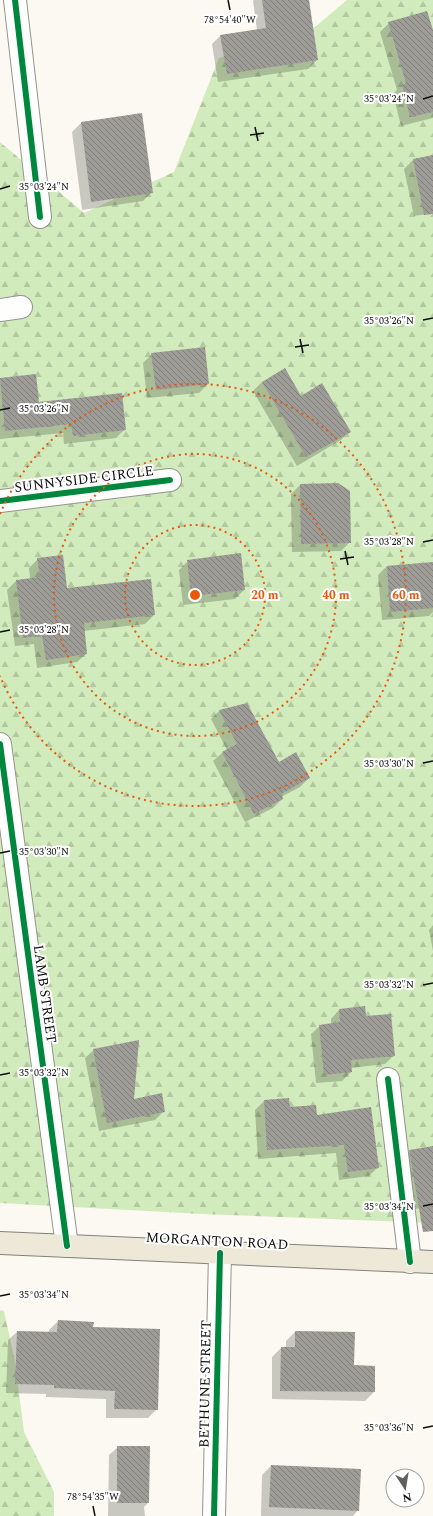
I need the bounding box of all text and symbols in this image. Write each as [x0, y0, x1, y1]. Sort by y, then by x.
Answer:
text: 78°54'40"W [204, 12, 256, 28]
text: 35°03'24"N [364, 91, 414, 107]
text: 35°03'24"N [19, 179, 69, 195]
text: 35°03'26"N [364, 313, 414, 329]
text: 35°03'26"N [19, 401, 69, 417]
street label: SUNNYSIDE CIRCLE [13, 460, 155, 498]
text: 35°03'28"N [364, 534, 414, 550]
text: 20 m [251, 586, 279, 605]
text: 40 m [322, 586, 350, 605]
text: 60 m [392, 586, 420, 605]
centre of rings [188, 588, 202, 602]
text: 35°03'28"N [19, 622, 69, 638]
text: 35°03'30"N [364, 756, 414, 772]
text: 35°03'30"N [19, 844, 69, 860]
street label: LAMB STREET [28, 944, 62, 1044]
text: 35°03'32"N [364, 977, 414, 993]
text: 35°03'32"N [19, 1065, 69, 1081]
text: 35°03'34"N [364, 1199, 414, 1215]
street label: MORGANTON ROAD [145, 1227, 289, 1255]
text: 35°03'34"N [19, 1287, 69, 1303]
street label: BETHUNE STREET [193, 1320, 217, 1448]
text: 35°03'36"N [364, 1420, 414, 1436]
north arrow [385, 1468, 425, 1508]
text: N [401, 1488, 413, 1507]
text: 78°54'35"W [67, 1489, 119, 1505]

